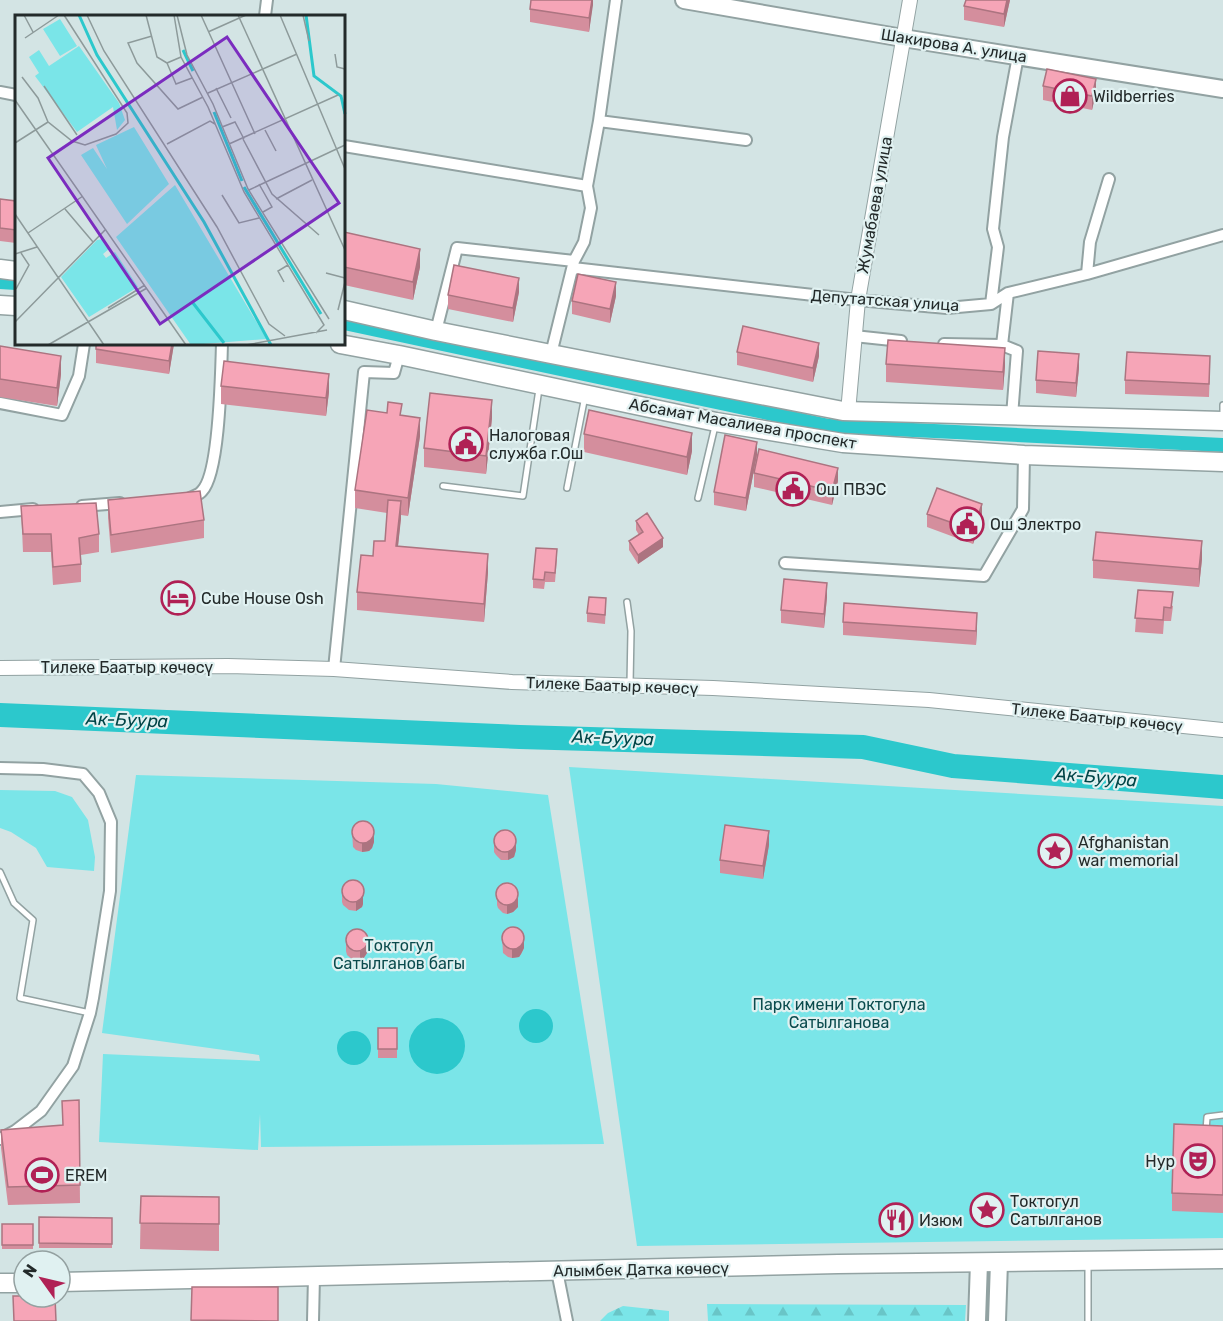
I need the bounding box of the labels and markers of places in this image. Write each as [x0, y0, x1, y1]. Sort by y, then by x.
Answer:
shop icon: Wildberries [1052, 78, 1088, 114]
place label: Wildberries [1093, 87, 1175, 106]
public building icon: Налоговая служба г.Ош [448, 426, 484, 462]
place label: Налоговая служба г.Ош [489, 426, 583, 463]
public building icon: Ош ПВЭС [775, 471, 811, 507]
place label: Ош ПВЭС [816, 480, 886, 499]
public building icon: Ош Электро [949, 506, 985, 542]
place label: Ош Электро [990, 515, 1081, 534]
hotel icon: Cube House Osh [160, 580, 196, 616]
place label: Cube House Osh [201, 589, 324, 608]
place icon: Afghanistan war memorial [1037, 833, 1073, 869]
place label: Afghanistan war memorial [1078, 833, 1178, 870]
theatre icon: Нур [1180, 1143, 1216, 1179]
place label: Нур [1145, 1152, 1175, 1171]
sports icon: EREM [24, 1157, 60, 1193]
place label: EREM [65, 1166, 108, 1185]
place icon: Токтогул Сатылганов [969, 1192, 1005, 1228]
place label: Токтогул Сатылганов [1010, 1192, 1102, 1229]
restaurant icon: Изюм [878, 1202, 914, 1238]
place label: Изюм [919, 1211, 963, 1230]

